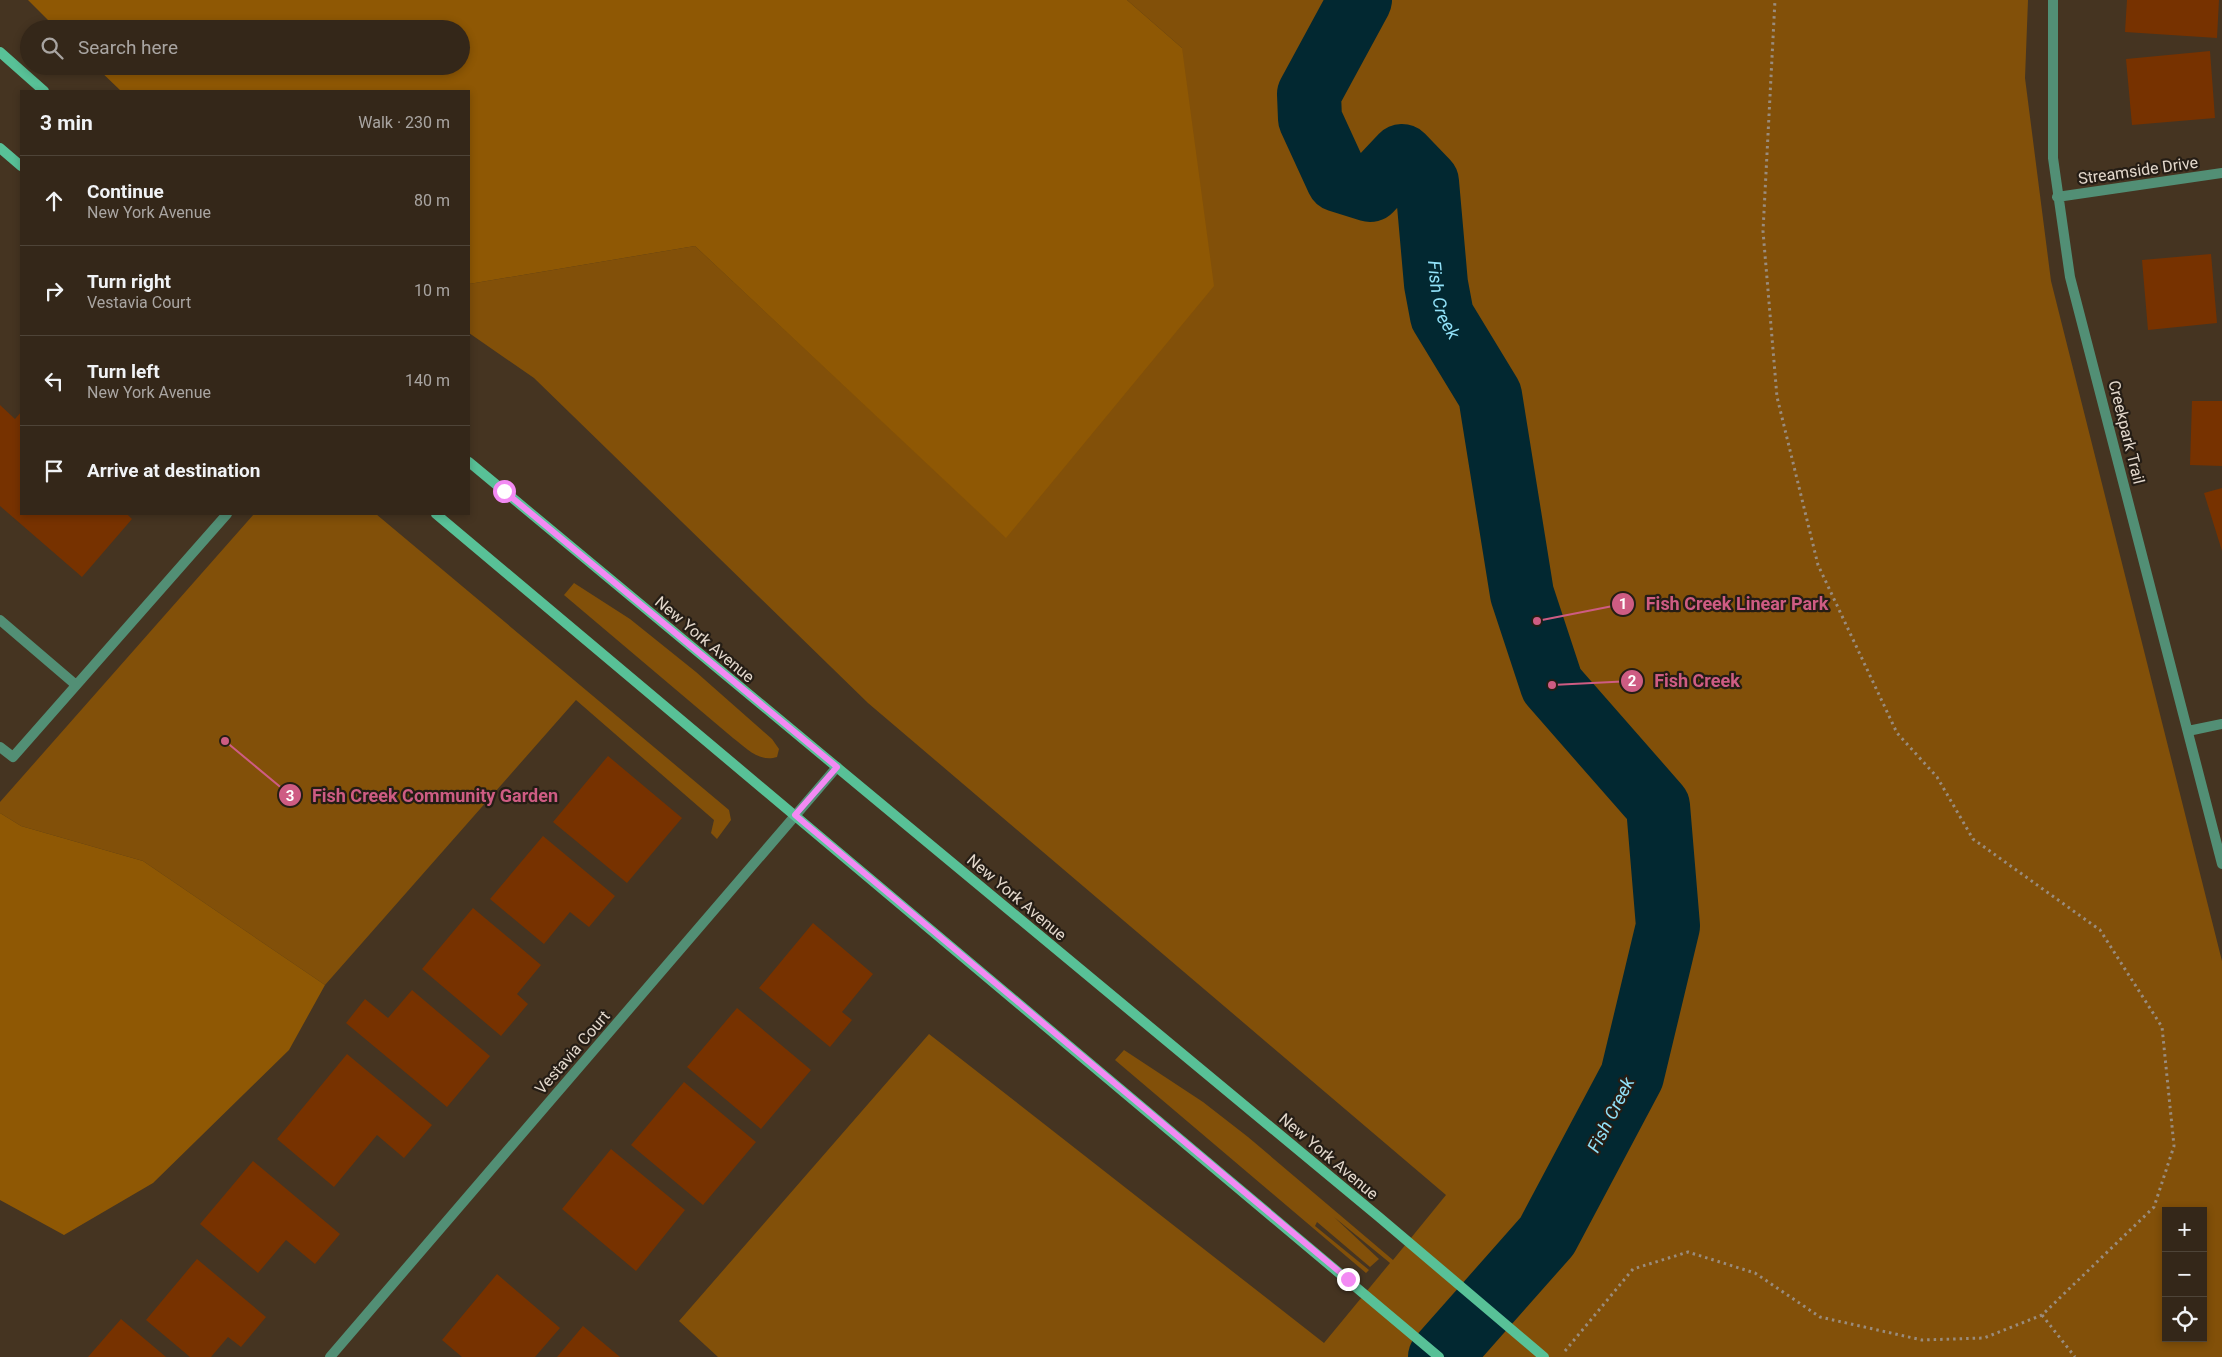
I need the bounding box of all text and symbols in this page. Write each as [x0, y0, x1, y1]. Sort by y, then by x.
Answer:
search box [20, 20, 470, 75]
icon: search [38, 34, 66, 62]
text: Search here [78, 36, 178, 59]
text: 3 min [40, 111, 93, 135]
text: Walk · 230 m [358, 113, 450, 132]
street label: Streamside Drive [2077, 153, 2199, 188]
text: Continue [87, 180, 164, 203]
icon: ahead [40, 187, 68, 215]
text: 80 m [414, 191, 450, 210]
text: New York Avenue [87, 203, 211, 222]
water label: Fish Creek [1424, 260, 1465, 344]
text: Turn right [87, 270, 171, 293]
icon: right [40, 277, 68, 305]
text: 10 m [414, 281, 450, 300]
text: Vestavia Court [87, 293, 191, 312]
text: Turn left [87, 360, 160, 383]
icon: left [40, 367, 68, 395]
text: 140 m [405, 371, 450, 390]
street label: Creekpark Trail [2104, 378, 2149, 486]
text: New York Avenue [87, 383, 211, 402]
icon: arrive [40, 457, 68, 485]
text: Arrive at destination [87, 459, 260, 482]
route start [493, 480, 516, 503]
callout: Fish Creek Linear Park [1610, 587, 1838, 620]
street label: New York Avenue [651, 592, 758, 686]
text: Fish Creek Linear Park [1646, 593, 1829, 614]
text: 1 [1619, 595, 1627, 613]
callout: Fish Creek [1619, 665, 1750, 698]
text: Fish Creek [1654, 670, 1740, 691]
text: 2 [1628, 672, 1637, 690]
callout: Fish Creek Community Garden [277, 779, 568, 812]
text: Fish Creek Community Garden [312, 785, 558, 806]
text: 3 [286, 787, 294, 805]
street label: New York Avenue [963, 850, 1070, 944]
street label: Vestavia Court [531, 1007, 614, 1098]
water label: Fish Creek [1583, 1073, 1639, 1156]
street label: New York Avenue [1275, 1109, 1382, 1203]
map controls [2162, 1207, 2207, 1342]
button: + [2162, 1207, 2207, 1252]
button: − [2162, 1252, 2207, 1297]
route end [1337, 1268, 1360, 1291]
button: locate [2162, 1297, 2207, 1342]

